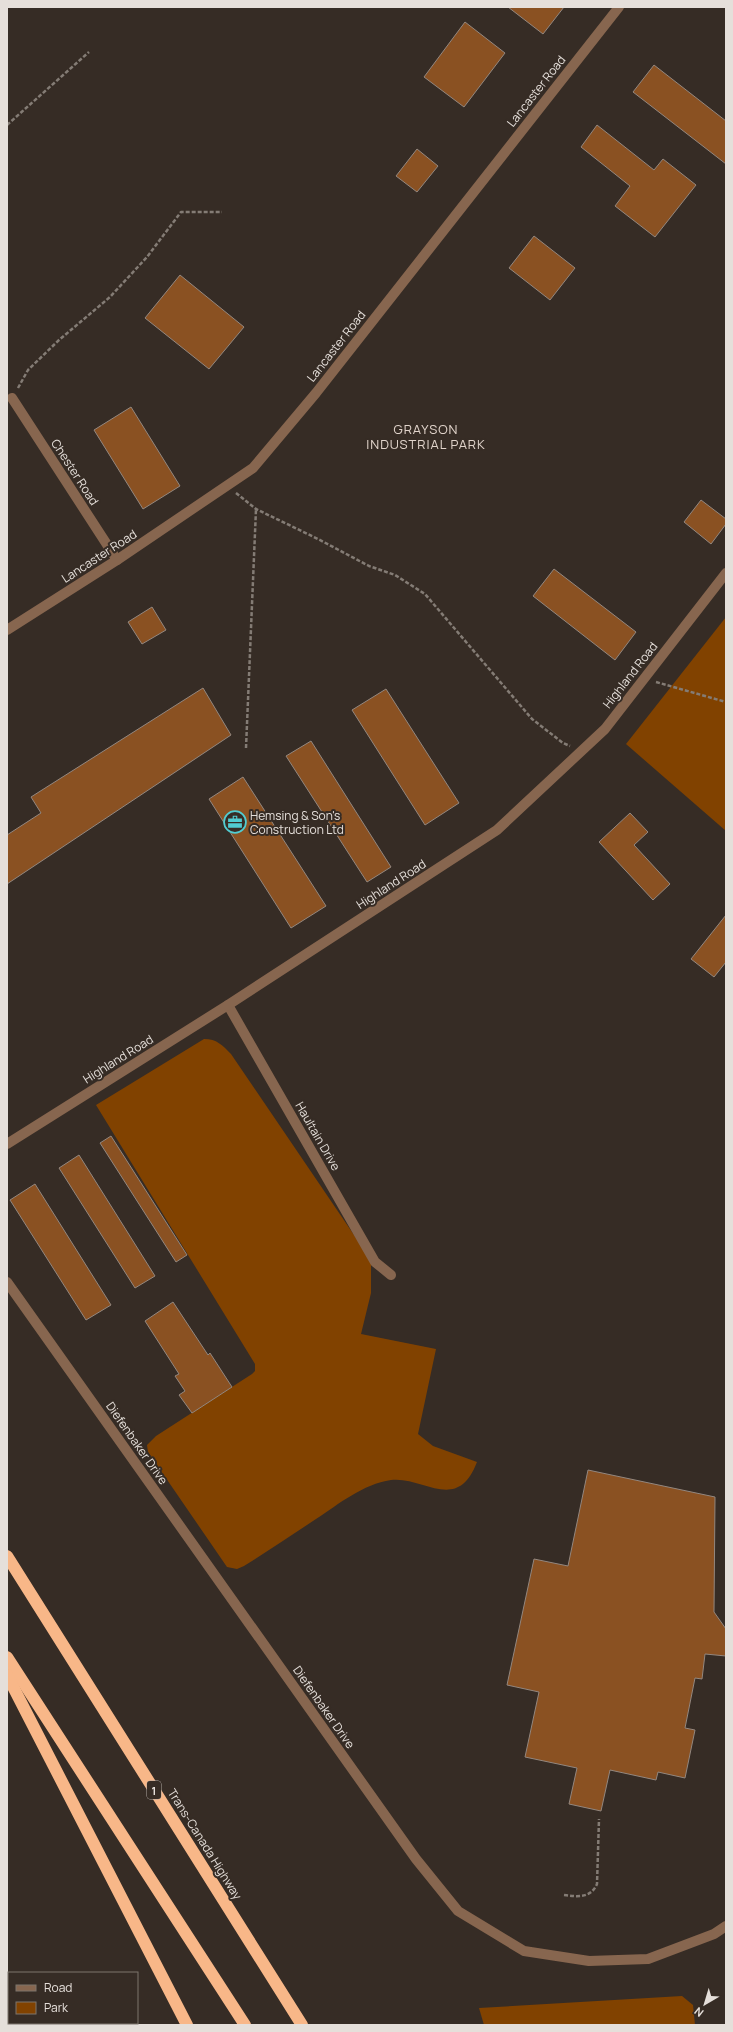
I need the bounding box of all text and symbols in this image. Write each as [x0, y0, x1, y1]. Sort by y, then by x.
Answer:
street label: Lancaster Road [503, 52, 569, 130]
street label: Lancaster Road [303, 307, 369, 385]
district label: GRAYSON INDUSTRIAL PARK [366, 420, 486, 453]
street label: Chester Road [47, 436, 103, 508]
street label: Lancaster Road [58, 525, 140, 587]
street label: Highland Road [599, 638, 661, 712]
place label: Hemsing & Son's Construction Ltd [250, 807, 344, 838]
office icon: Hemsing & Son's Construction Ltd [222, 809, 248, 835]
street label: Highland Road [353, 855, 429, 913]
street label: Highland Road [80, 1031, 156, 1087]
street label: Haultain Drive [291, 1099, 345, 1173]
street label: Diefenbaker Drive [102, 1398, 172, 1488]
street label: Diefenbaker Drive [289, 1662, 359, 1752]
road number: 1 [147, 1781, 161, 1799]
street label: Trans-Canada Highway [164, 1785, 246, 1903]
legend [8, 1972, 138, 2024]
text: Road [44, 1979, 72, 1996]
north arrow [685, 1984, 725, 2024]
text: Park [44, 1999, 69, 2016]
text: N [691, 2004, 706, 2021]

